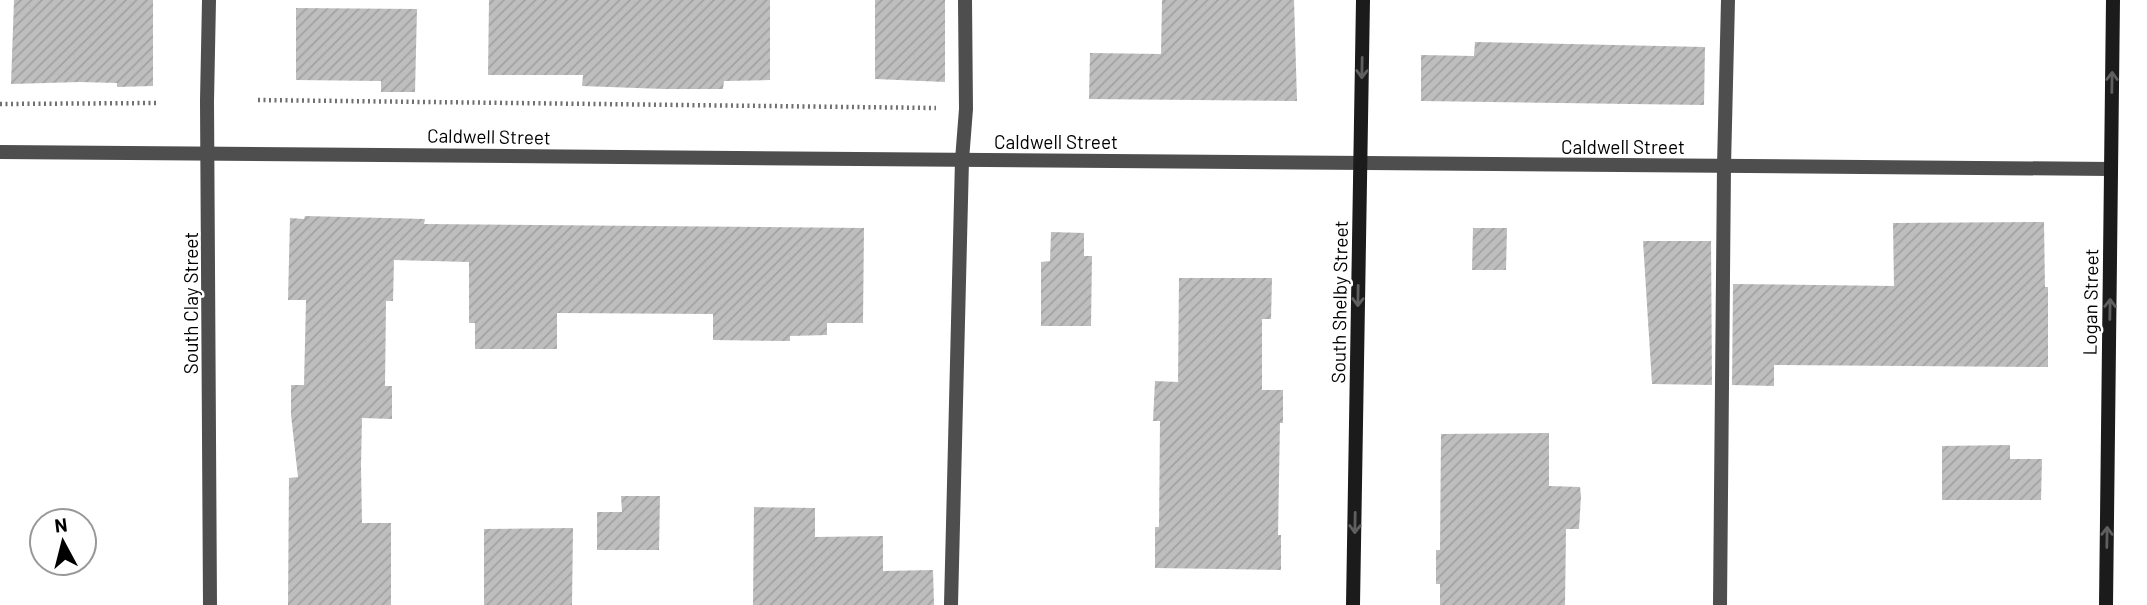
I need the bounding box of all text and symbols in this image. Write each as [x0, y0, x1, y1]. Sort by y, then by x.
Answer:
one-way arrow [1355, 56, 1369, 79]
one-way arrow [2105, 71, 2119, 94]
street label: Caldwell Street [427, 123, 551, 149]
street label: Caldwell Street [994, 130, 1118, 153]
street label: Caldwell Street [1561, 135, 1685, 158]
street label: South Shelby Street [1326, 220, 1352, 384]
street label: South Clay Street [179, 232, 202, 374]
street label: Logan Street [2078, 248, 2102, 356]
one-way arrow [1351, 284, 1365, 307]
one-way arrow [2103, 298, 2117, 321]
north arrow [28, 507, 98, 577]
one-way arrow [1348, 511, 1362, 534]
text: N [53, 512, 69, 537]
one-way arrow [2100, 526, 2114, 549]

